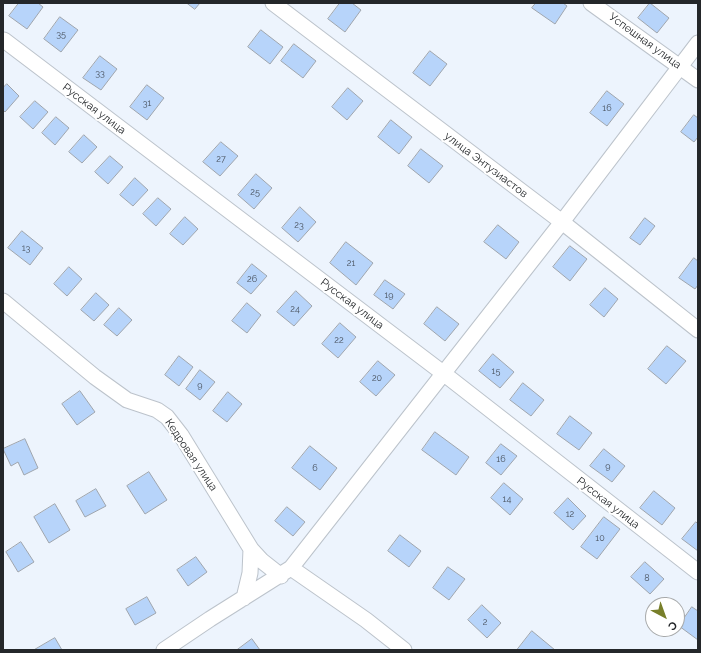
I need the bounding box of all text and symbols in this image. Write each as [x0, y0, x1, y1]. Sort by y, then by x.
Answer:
street label: Успешная улица [606, 10, 684, 72]
house number: 35 [56, 29, 66, 39]
house number: 33 [95, 68, 105, 78]
street label: Русская улица [60, 81, 128, 137]
house number: 31 [143, 98, 151, 108]
house number: 16 [602, 103, 612, 113]
street label: улица Энтузиастов [442, 129, 530, 201]
house number: 27 [216, 154, 226, 164]
house number: 25 [250, 187, 260, 197]
house number: 23 [294, 220, 304, 230]
house number: 13 [22, 243, 30, 253]
house number: 21 [347, 258, 355, 268]
house number: 26 [247, 274, 257, 284]
street label: Русская улица [318, 276, 386, 332]
house number: 19 [384, 290, 394, 300]
house number: 24 [290, 304, 300, 314]
house number: 22 [334, 335, 344, 345]
house number: 15 [492, 366, 500, 376]
house number: 20 [372, 373, 382, 383]
house number: 9 [197, 380, 203, 390]
street label: Кедровая улица [162, 416, 220, 494]
house number: 16 [496, 454, 506, 464]
house number: 9 [605, 461, 611, 471]
house number: 6 [312, 463, 318, 473]
street label: Русская улица [574, 474, 642, 532]
house number: 14 [503, 494, 511, 504]
house number: 12 [566, 509, 574, 519]
house number: 10 [595, 533, 605, 543]
house number: 8 [644, 573, 650, 583]
north arrow [645, 597, 685, 637]
house number: 2 [483, 617, 487, 627]
text: С [665, 618, 680, 633]

